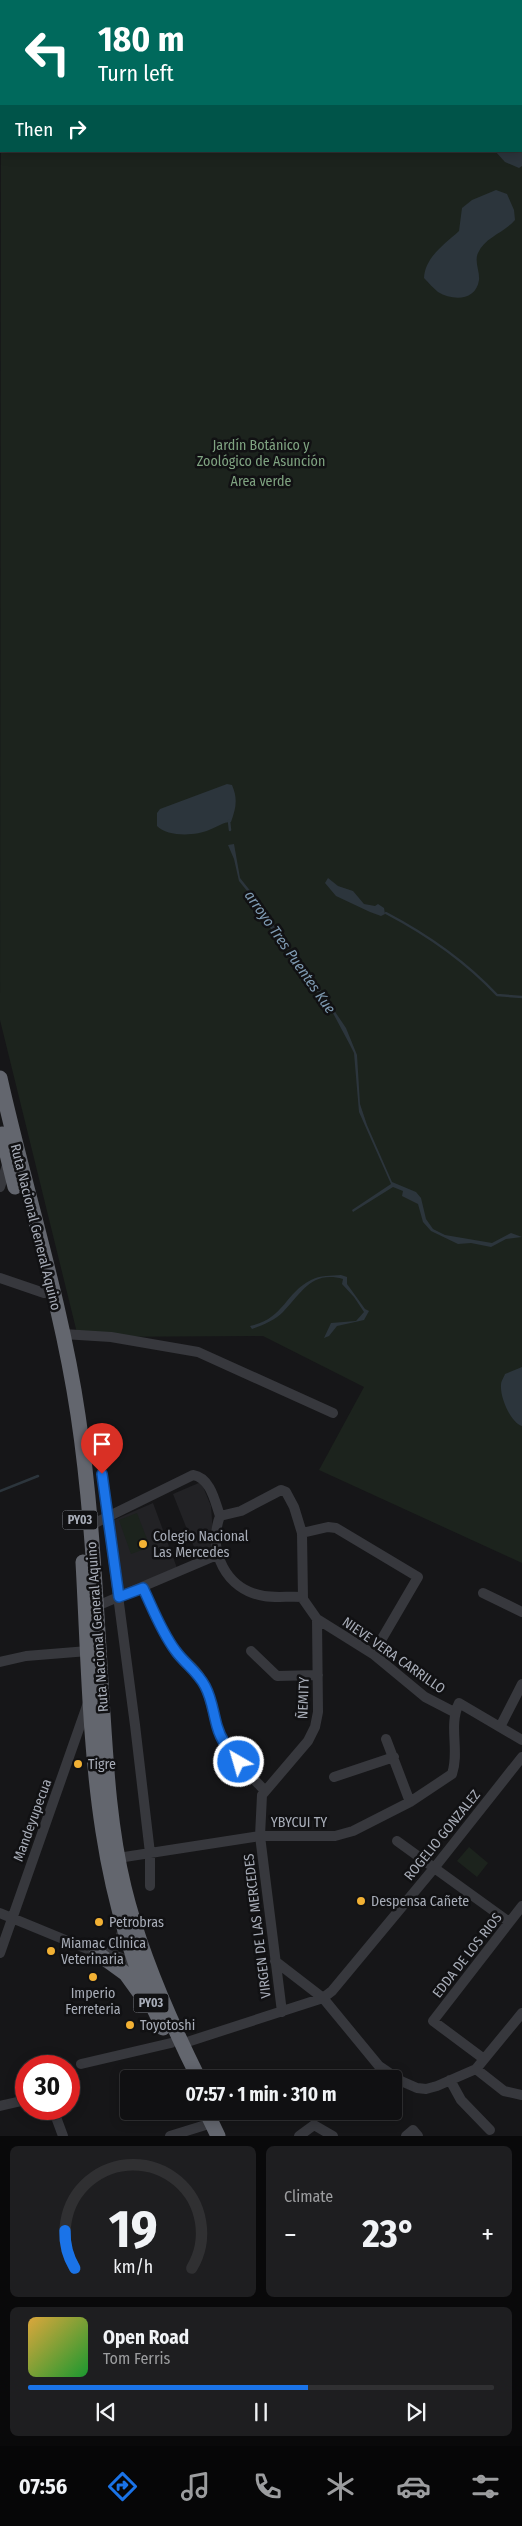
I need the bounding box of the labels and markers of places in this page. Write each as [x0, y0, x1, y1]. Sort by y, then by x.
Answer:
pin [81, 1423, 123, 1474]
place label: Colegio Nacional Las Mercedes [153, 1528, 249, 1561]
marker: Colegio Nacional Las Mercedes [137, 1538, 149, 1550]
place label: Tigre [88, 1756, 116, 1773]
marker: Tigre [72, 1758, 84, 1770]
place label: Despensa Cañete [371, 1893, 469, 1910]
marker: Despensa Cañete [355, 1895, 367, 1907]
place label: Petrobras [109, 1914, 164, 1931]
marker: Petrobras [93, 1916, 105, 1928]
place label: Miamac Clinica Veterinaria [61, 1935, 146, 1968]
marker: Miamac Clinica Veterinaria [45, 1945, 57, 1957]
marker: Imperio Ferreteria [87, 1971, 99, 1983]
place label: Imperio Ferreteria [65, 1985, 121, 2018]
place label: Toyotoshi [140, 2017, 195, 2034]
marker: Toyotoshi [124, 2019, 136, 2031]

